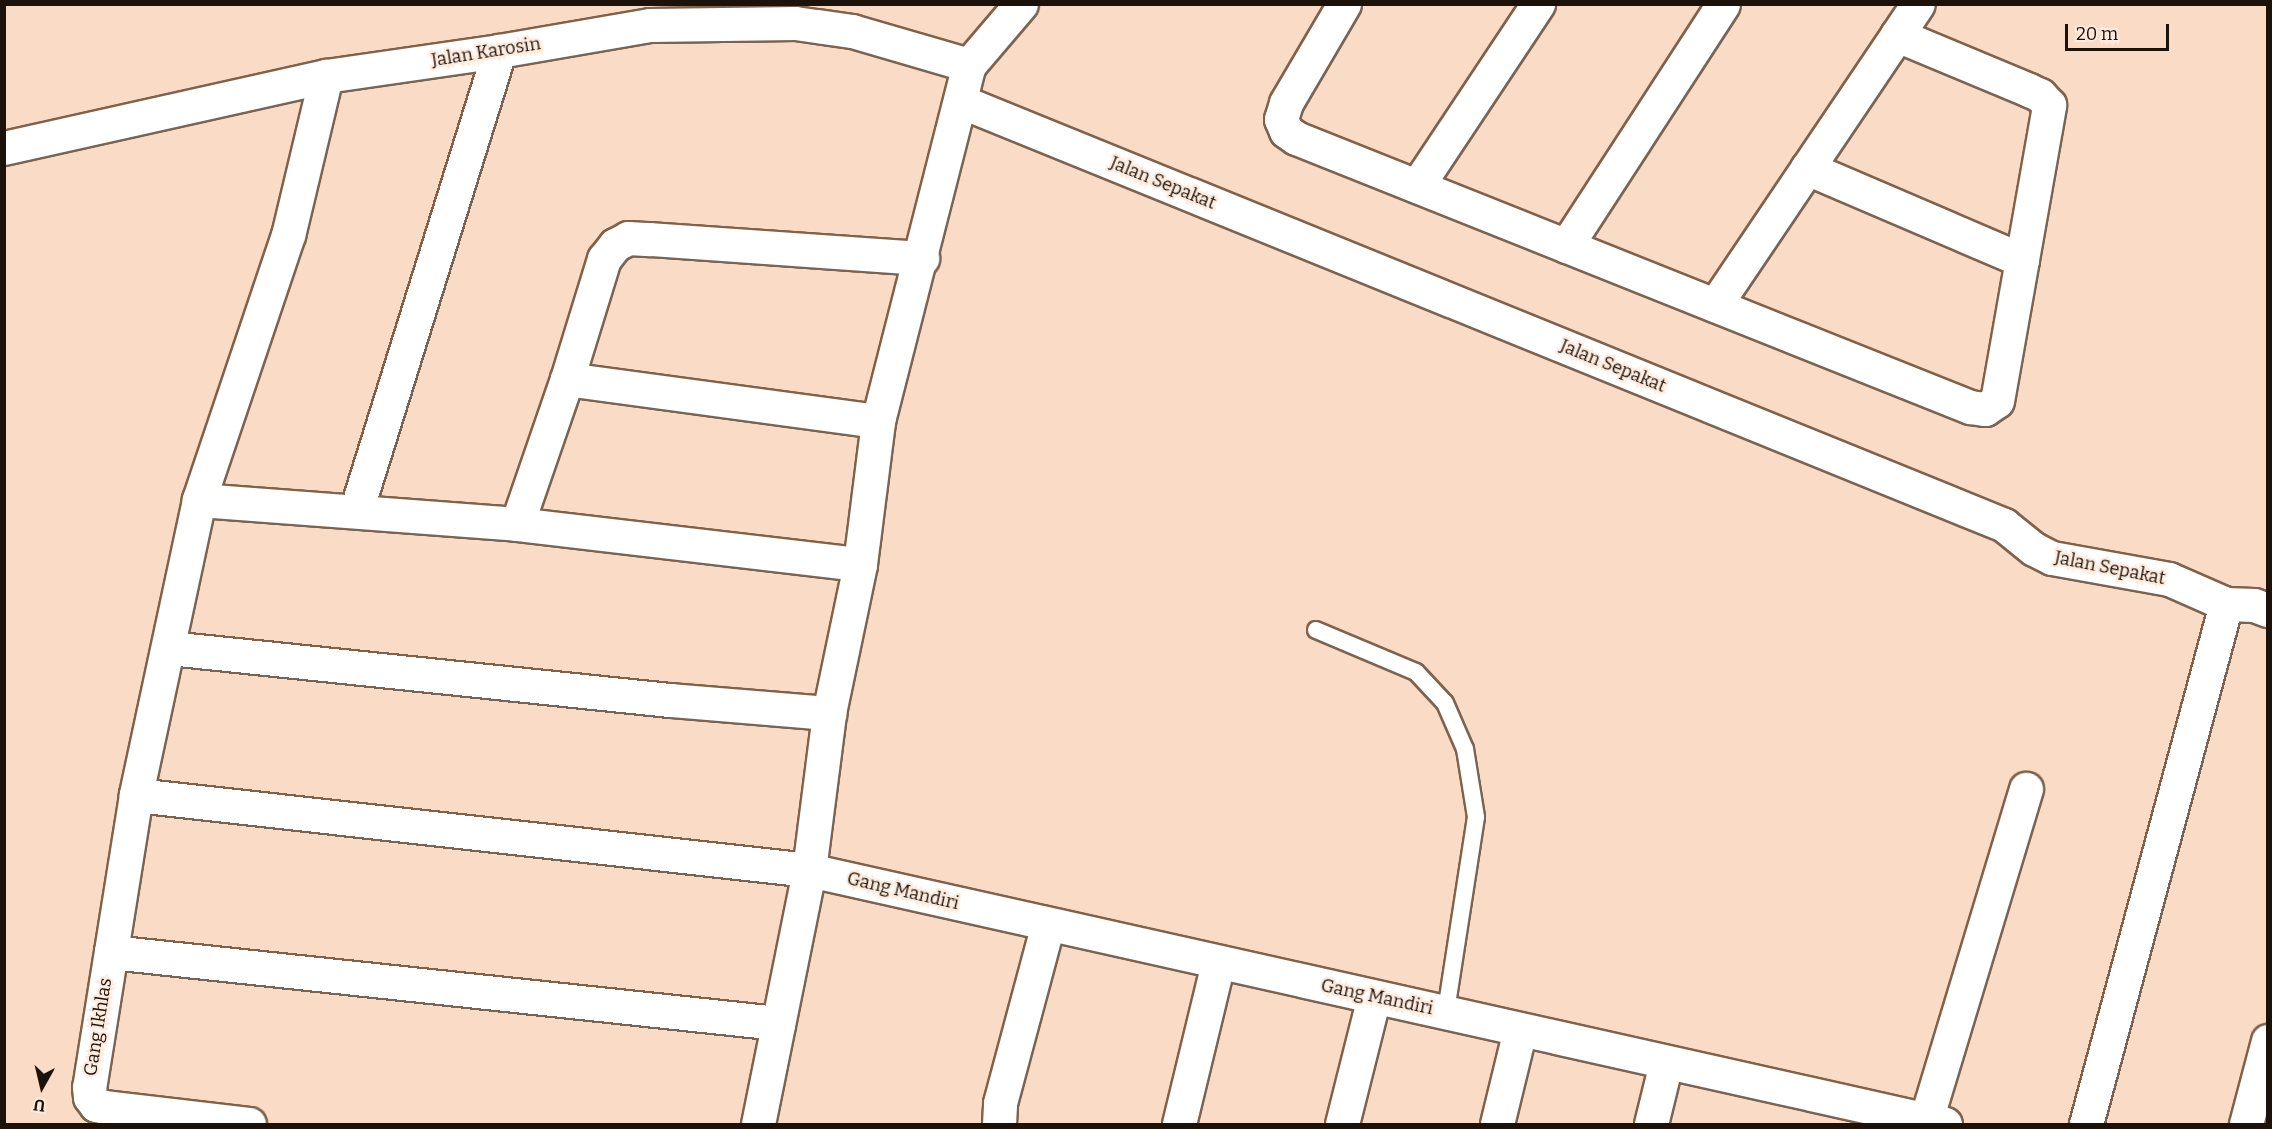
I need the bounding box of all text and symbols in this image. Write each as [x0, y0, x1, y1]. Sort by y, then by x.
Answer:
scale bar [2068, 12, 2172, 50]
text: 20 m [2076, 23, 2118, 45]
street label: Jalan Karosin [430, 33, 542, 71]
street label: Jalan Sepakat [1107, 152, 1219, 214]
street label: Jalan Sepakat [1557, 335, 1669, 397]
street label: Jalan Sepakat [2053, 547, 2167, 589]
street label: Gang Mandiri [845, 868, 961, 914]
street label: Gang Mandiri [1319, 975, 1435, 1019]
street label: Gang Ikhlas [80, 977, 116, 1077]
north arrow [12, 1057, 72, 1117]
text: U [32, 1095, 47, 1116]

